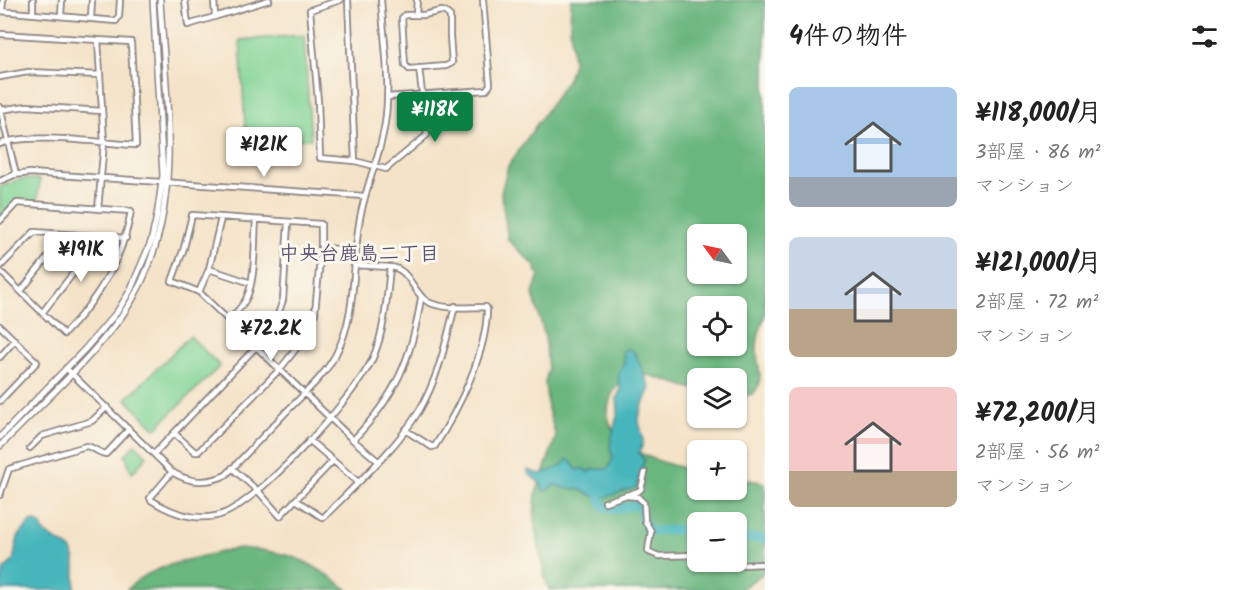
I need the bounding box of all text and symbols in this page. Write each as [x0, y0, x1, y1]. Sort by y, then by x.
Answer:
text: 4件の物件 [789, 16, 907, 58]
icon: filters [1188, 20, 1221, 53]
pin: ¥118K [393, 92, 477, 143]
text: ¥118,000/月 [975, 93, 1102, 135]
text: ¥118K [411, 95, 459, 127]
icon: home [837, 111, 909, 183]
pin: ¥121K [222, 127, 306, 178]
text: ¥121K [240, 130, 288, 162]
text: 3部屋 · 86 m² [975, 137, 1100, 169]
text: マンション [975, 171, 1074, 203]
north arrow [687, 224, 747, 284]
map controls [687, 224, 747, 572]
pin: ¥191K [39, 232, 123, 283]
text: ¥191K [58, 235, 104, 267]
district label: 中央台鹿島二丁目 [279, 239, 439, 271]
text: ¥121,000/月 [975, 243, 1102, 285]
icon: home [837, 261, 909, 333]
text: 2部屋 · 72 m² [975, 287, 1098, 319]
button: locate [687, 296, 747, 356]
pin: ¥72.2K [222, 311, 320, 362]
text: ¥72.2K [240, 314, 302, 346]
text: マンション [975, 321, 1074, 353]
button: layers [687, 368, 747, 428]
text: ¥72,200/月 [975, 393, 1100, 435]
icon: home [837, 411, 909, 483]
text: 2部屋 · 56 m² [975, 437, 1099, 469]
button: + [687, 440, 747, 500]
text: マンション [975, 471, 1074, 503]
button: − [687, 512, 747, 572]

